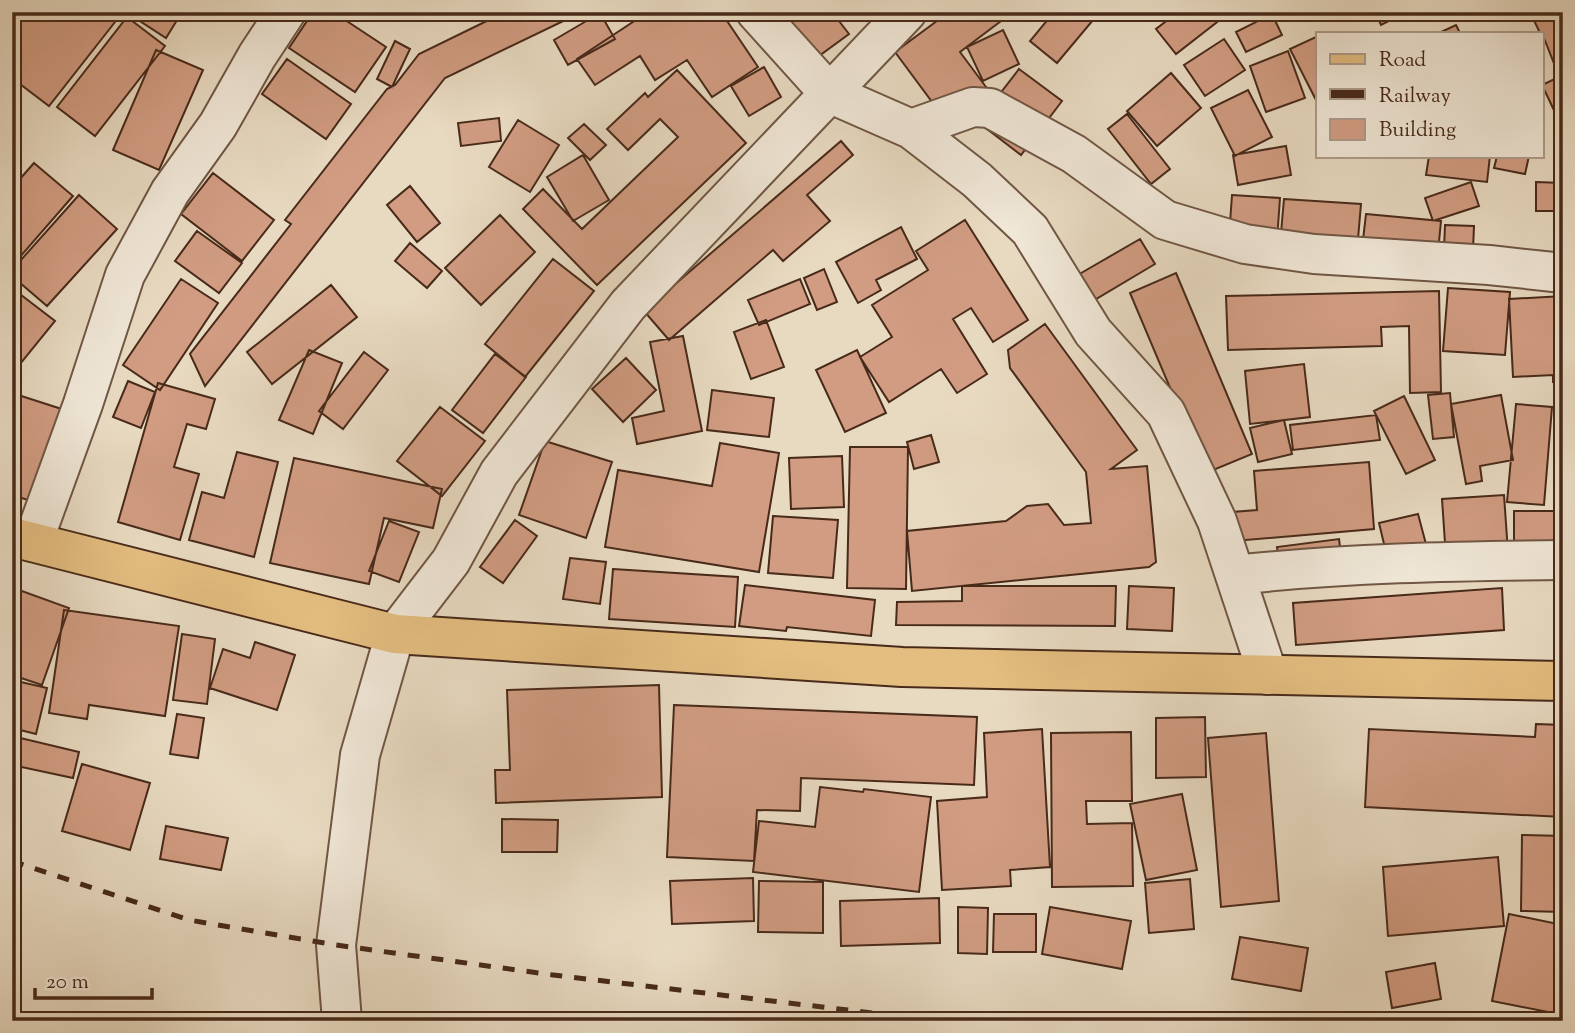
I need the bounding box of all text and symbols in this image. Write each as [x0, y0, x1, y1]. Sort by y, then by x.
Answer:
legend [1316, 32, 1544, 158]
text: Road [1379, 46, 1426, 76]
text: Railway [1379, 82, 1451, 112]
text: Building [1379, 116, 1456, 146]
scale bar [35, 956, 152, 1000]
text: 20 m [46, 968, 89, 998]

